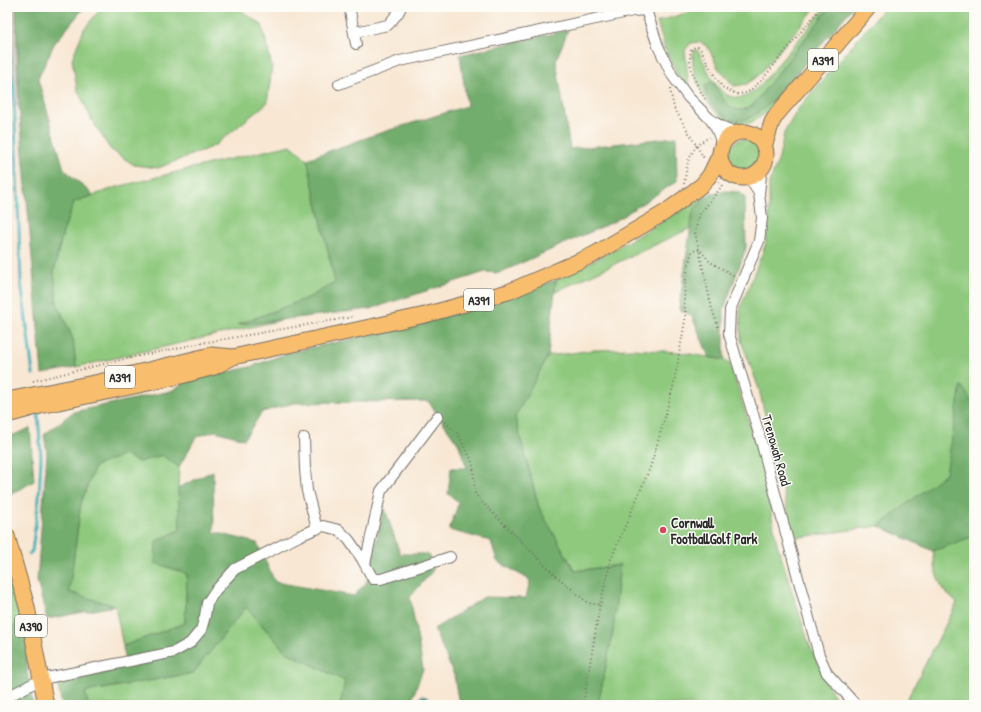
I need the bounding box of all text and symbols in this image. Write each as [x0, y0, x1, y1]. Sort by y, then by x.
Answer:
road number: A391 [808, 49, 838, 71]
road number: A391 [464, 289, 494, 311]
road number: A391 [105, 366, 135, 388]
street label: Trenowah Road [758, 412, 796, 488]
place label: Cornwall FootballGolf Park [670, 513, 758, 548]
marker: Cornwall FootballGolf Park [658, 525, 668, 535]
road number: A390 [15, 615, 47, 637]

